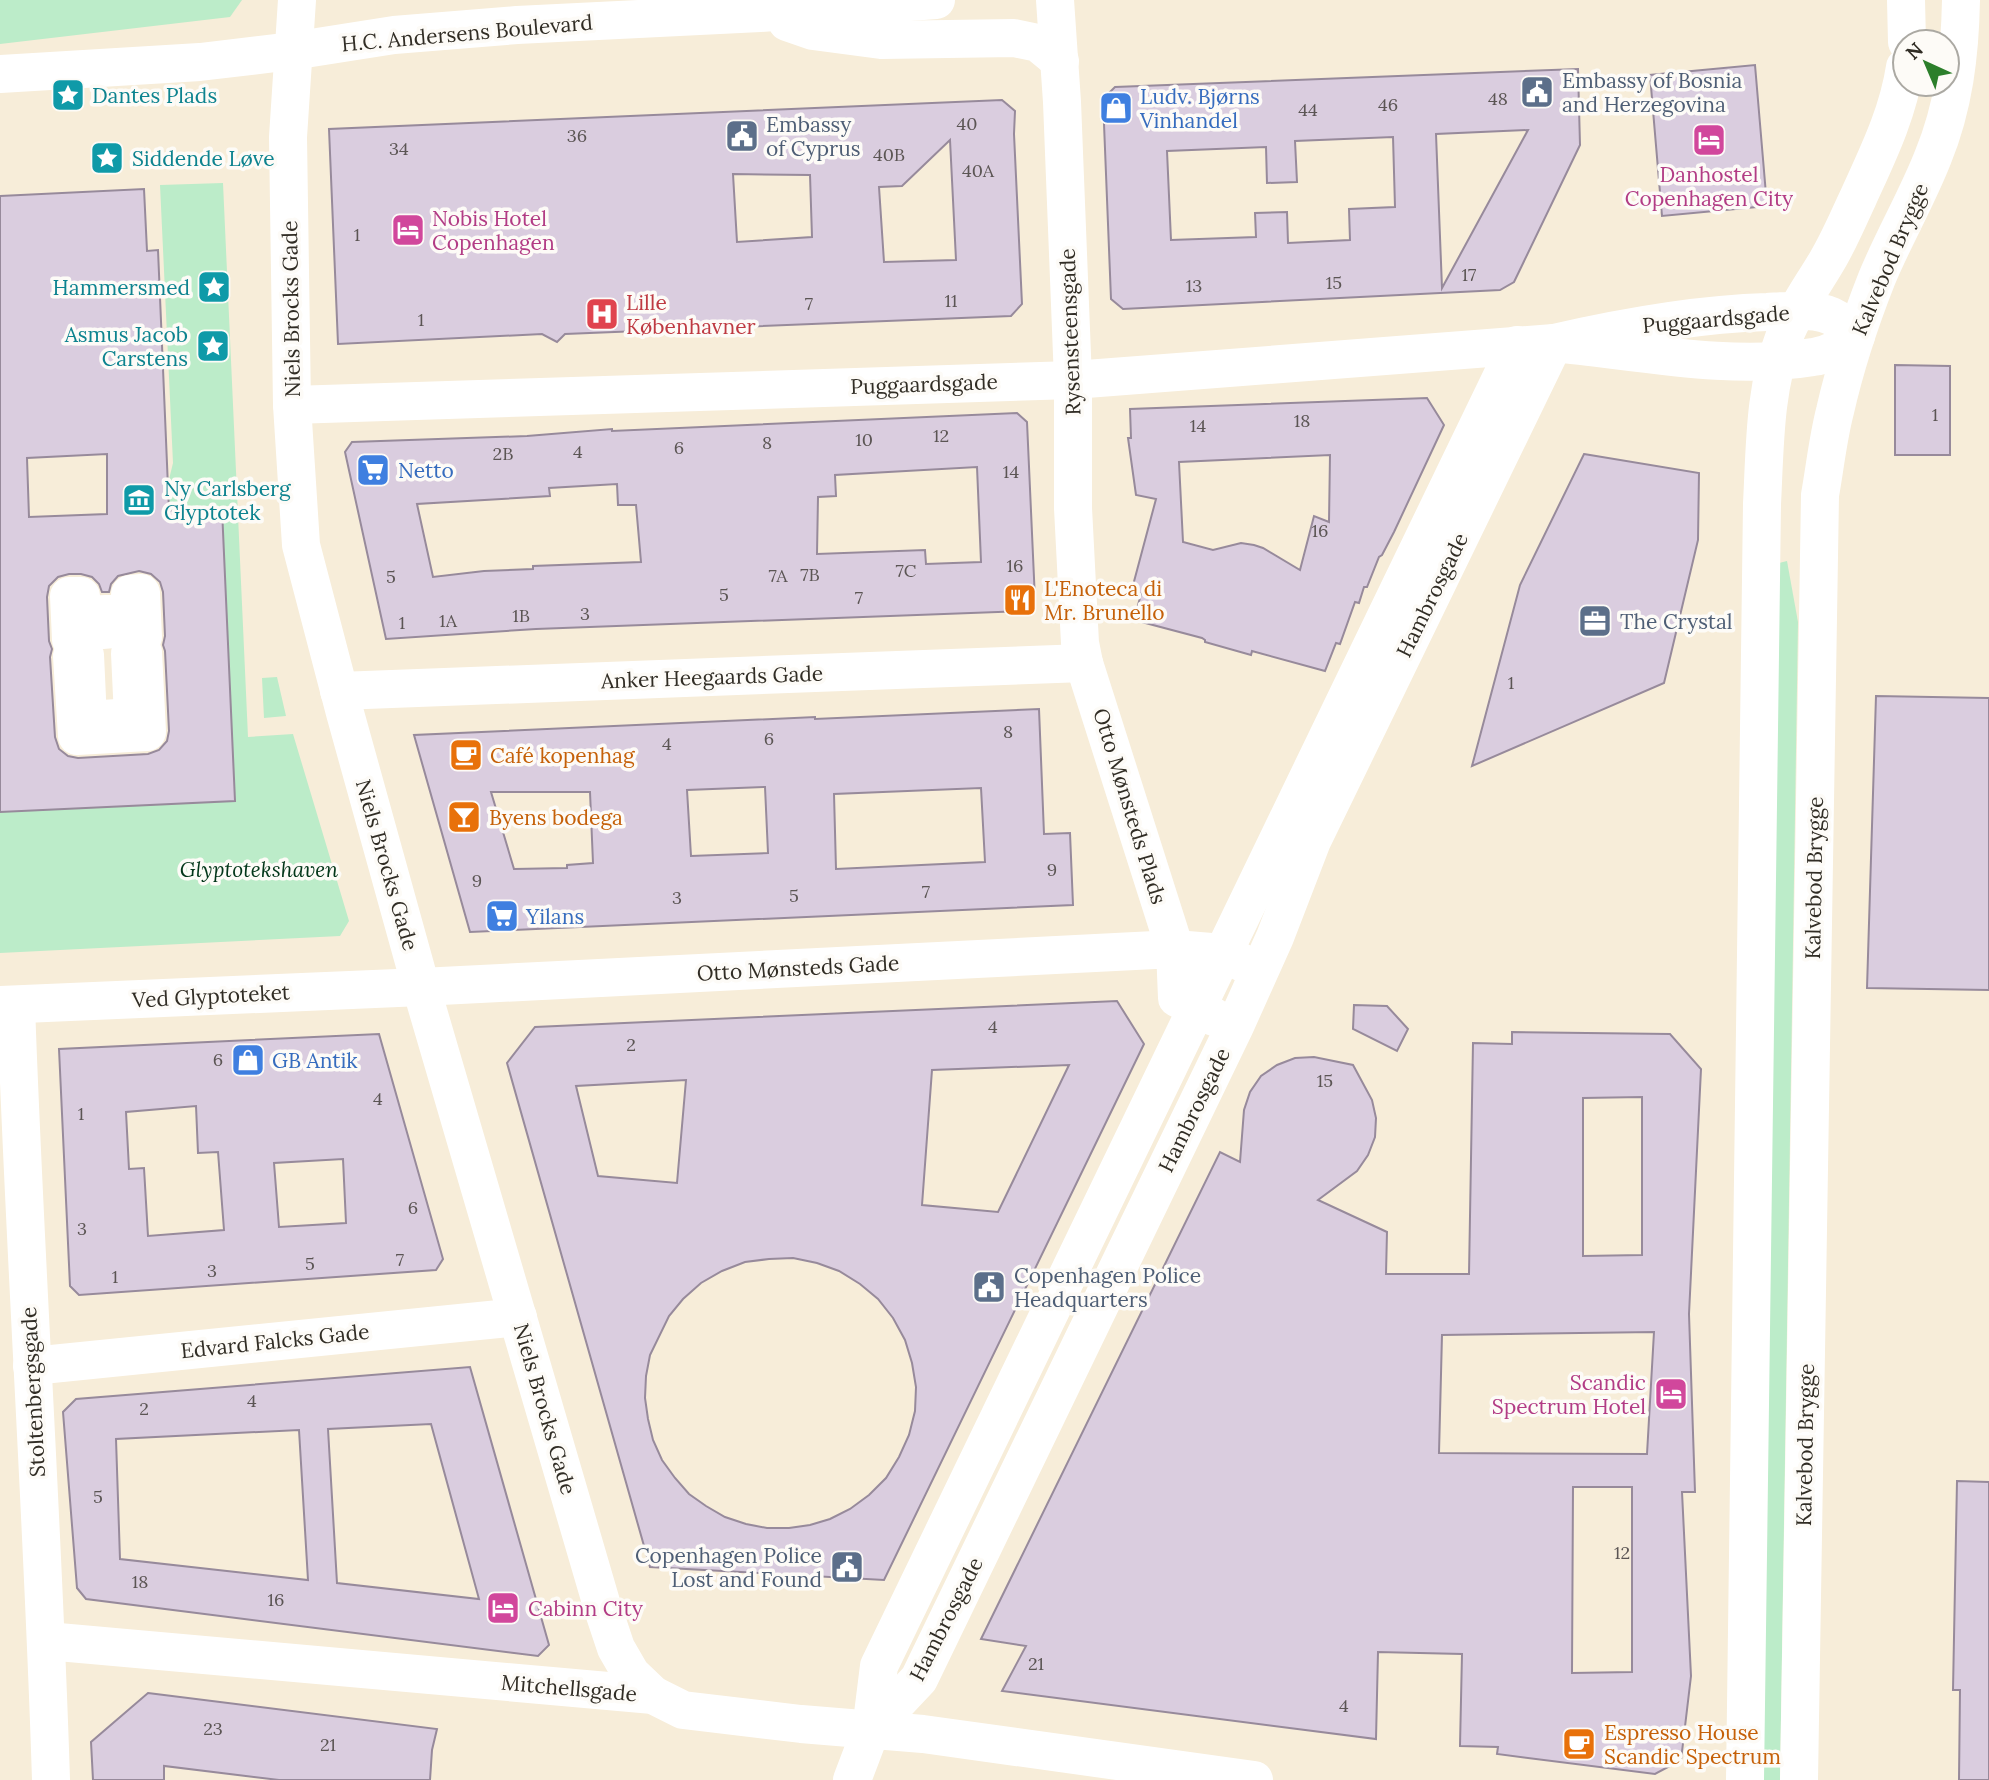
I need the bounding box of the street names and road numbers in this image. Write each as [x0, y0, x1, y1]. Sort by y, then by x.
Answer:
street label: H.C. Andersens Boulevard [340, 9, 594, 57]
street label: Kalvebod Brygge [1846, 179, 1934, 339]
street label: Niels Brocks Gade [276, 220, 306, 398]
street label: Rysensteensgade [1054, 248, 1086, 416]
street label: Puggaardsgade [1641, 299, 1791, 339]
street label: Puggaardsgade [850, 368, 998, 400]
street label: Hambrosgade [1390, 528, 1474, 662]
street label: Anker Heegaards Gade [599, 660, 824, 694]
street label: Otto Mønsteds Plads [1087, 705, 1173, 907]
street label: Niels Brocks Gade [350, 776, 424, 954]
street label: Kalvebod Brygge [1799, 796, 1829, 960]
street label: Otto Mønsteds Gade [696, 949, 900, 987]
street label: Ved Glyptoteket [130, 978, 291, 1014]
street label: Hambrosgade [1152, 1043, 1236, 1177]
street label: Stoltenbergsgade [15, 1306, 51, 1478]
street label: Edvard Falcks Gade [179, 1318, 371, 1364]
street label: Niels Brocks Gade [508, 1320, 582, 1498]
street label: Kalvebod Brygge [1790, 1363, 1820, 1527]
street label: Hambrosgade [903, 1553, 989, 1685]
street label: Mitchellsgade [500, 1669, 638, 1707]

